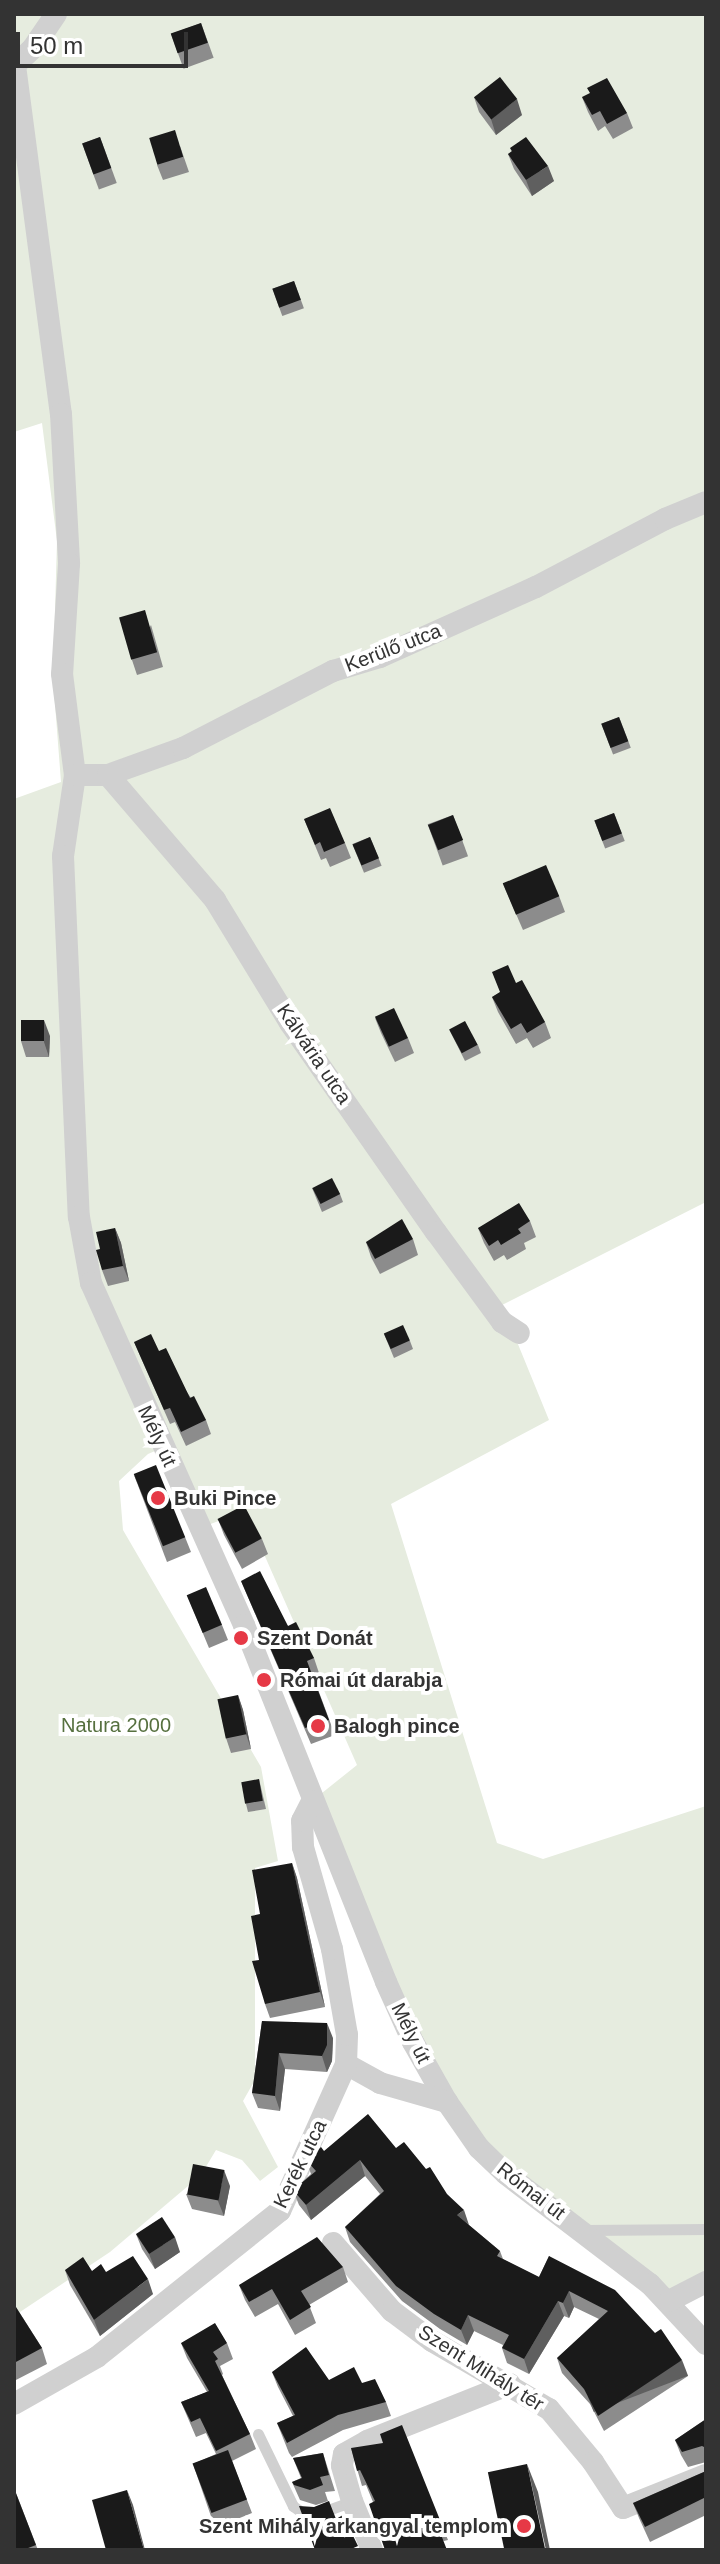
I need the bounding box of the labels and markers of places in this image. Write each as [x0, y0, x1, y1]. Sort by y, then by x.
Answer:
place label: Buki Pince [174, 1486, 276, 1510]
marker: Buki Pince [149, 1489, 167, 1507]
place label: Szent Donát [257, 1626, 373, 1650]
marker: Szent Donát [232, 1629, 250, 1647]
place label: Római út darabja [280, 1668, 442, 1692]
marker: Római út darabja [255, 1671, 273, 1689]
place label: Balogh pince [334, 1714, 460, 1738]
marker: Balogh pince [309, 1717, 327, 1735]
place label: Szent Mihály arkangyal templom [199, 2514, 508, 2538]
marker: Szent Mihály arkangyal templom [515, 2517, 533, 2535]

